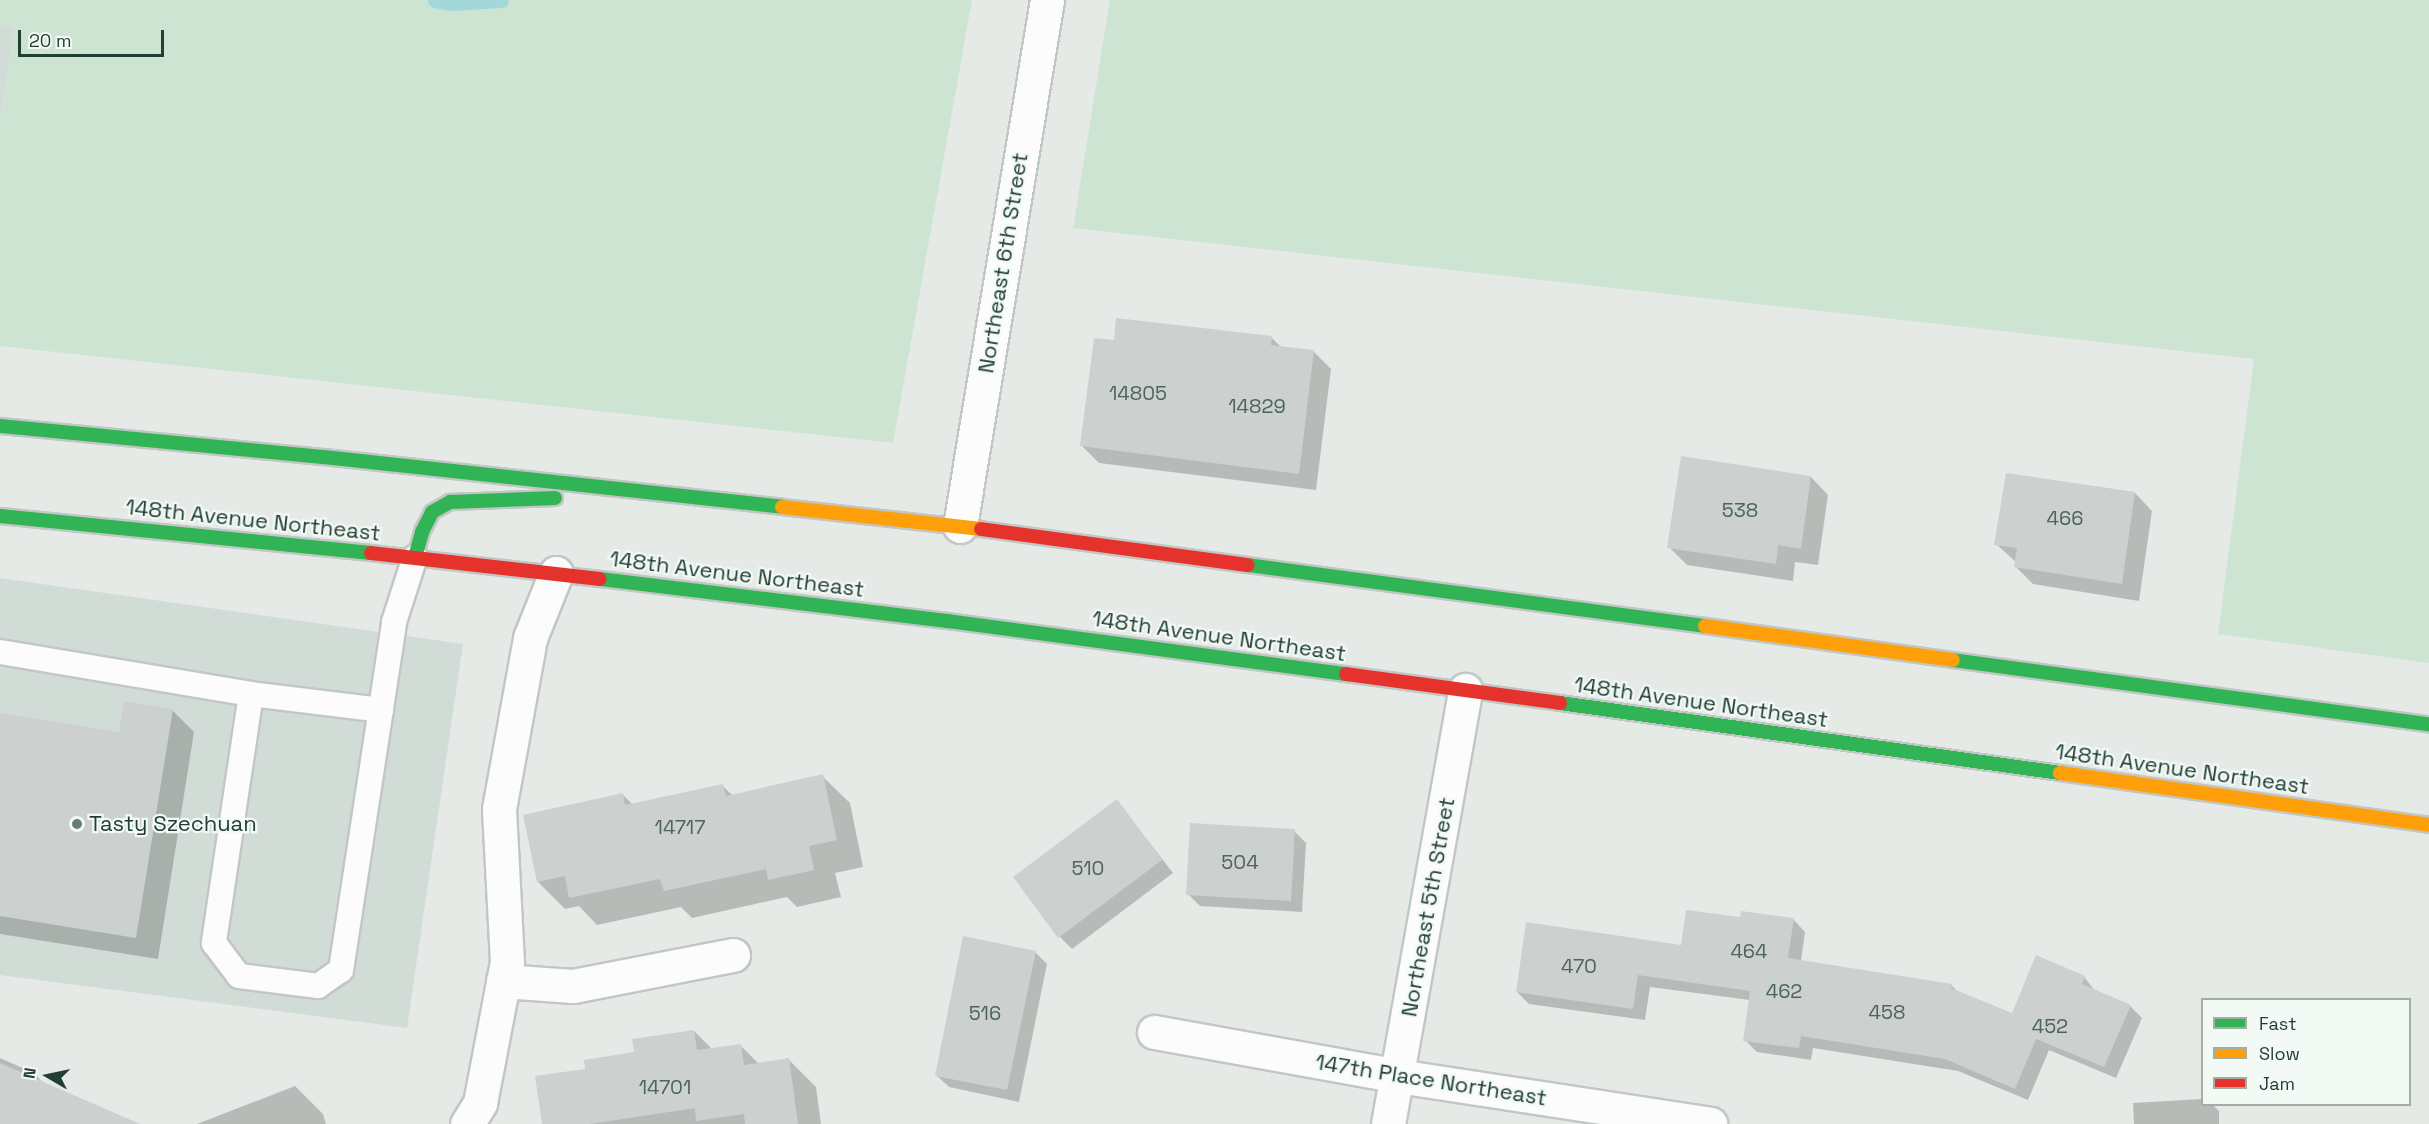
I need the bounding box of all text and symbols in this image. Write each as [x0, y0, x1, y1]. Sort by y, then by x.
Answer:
scale bar [21, 18, 166, 56]
text: 20 m [29, 29, 72, 52]
street label: Northeast 6th Street [973, 151, 1033, 375]
house number: 14805 [1109, 381, 1167, 405]
house number: 14829 [1228, 394, 1286, 418]
street label: 148th Avenue Northeast [124, 493, 382, 547]
house number: 538 [1722, 498, 1758, 522]
house number: 466 [2047, 506, 2083, 530]
street label: 148th Avenue Northeast [608, 545, 866, 603]
street label: 148th Avenue Northeast [1090, 605, 1348, 667]
street label: 148th Avenue Northeast [1572, 671, 1830, 733]
street label: 148th Avenue Northeast [2053, 738, 2311, 800]
street label: Northeast 5th Street [1396, 795, 1460, 1019]
place label: Tasty Szechuan [89, 811, 257, 837]
house number: 14717 [655, 815, 705, 839]
marker: Tasty Szechuan [70, 817, 84, 831]
house number: 504 [1221, 850, 1259, 874]
house number: 510 [1072, 856, 1104, 880]
house number: 464 [1730, 939, 1768, 963]
house number: 470 [1561, 954, 1597, 978]
house number: 462 [1766, 979, 1802, 1003]
legend [2201, 998, 2411, 1106]
house number: 458 [1869, 1000, 1905, 1024]
house number: 516 [969, 1001, 1001, 1025]
text: Fast [2259, 1012, 2296, 1035]
house number: 452 [2032, 1014, 2068, 1038]
text: Slow [2259, 1042, 2300, 1065]
north arrow [18, 1046, 78, 1106]
street label: 147th Place Northeast [1313, 1049, 1549, 1111]
text: N [19, 1066, 41, 1080]
text: Jam [2259, 1072, 2295, 1095]
house number: 14701 [639, 1075, 691, 1099]

